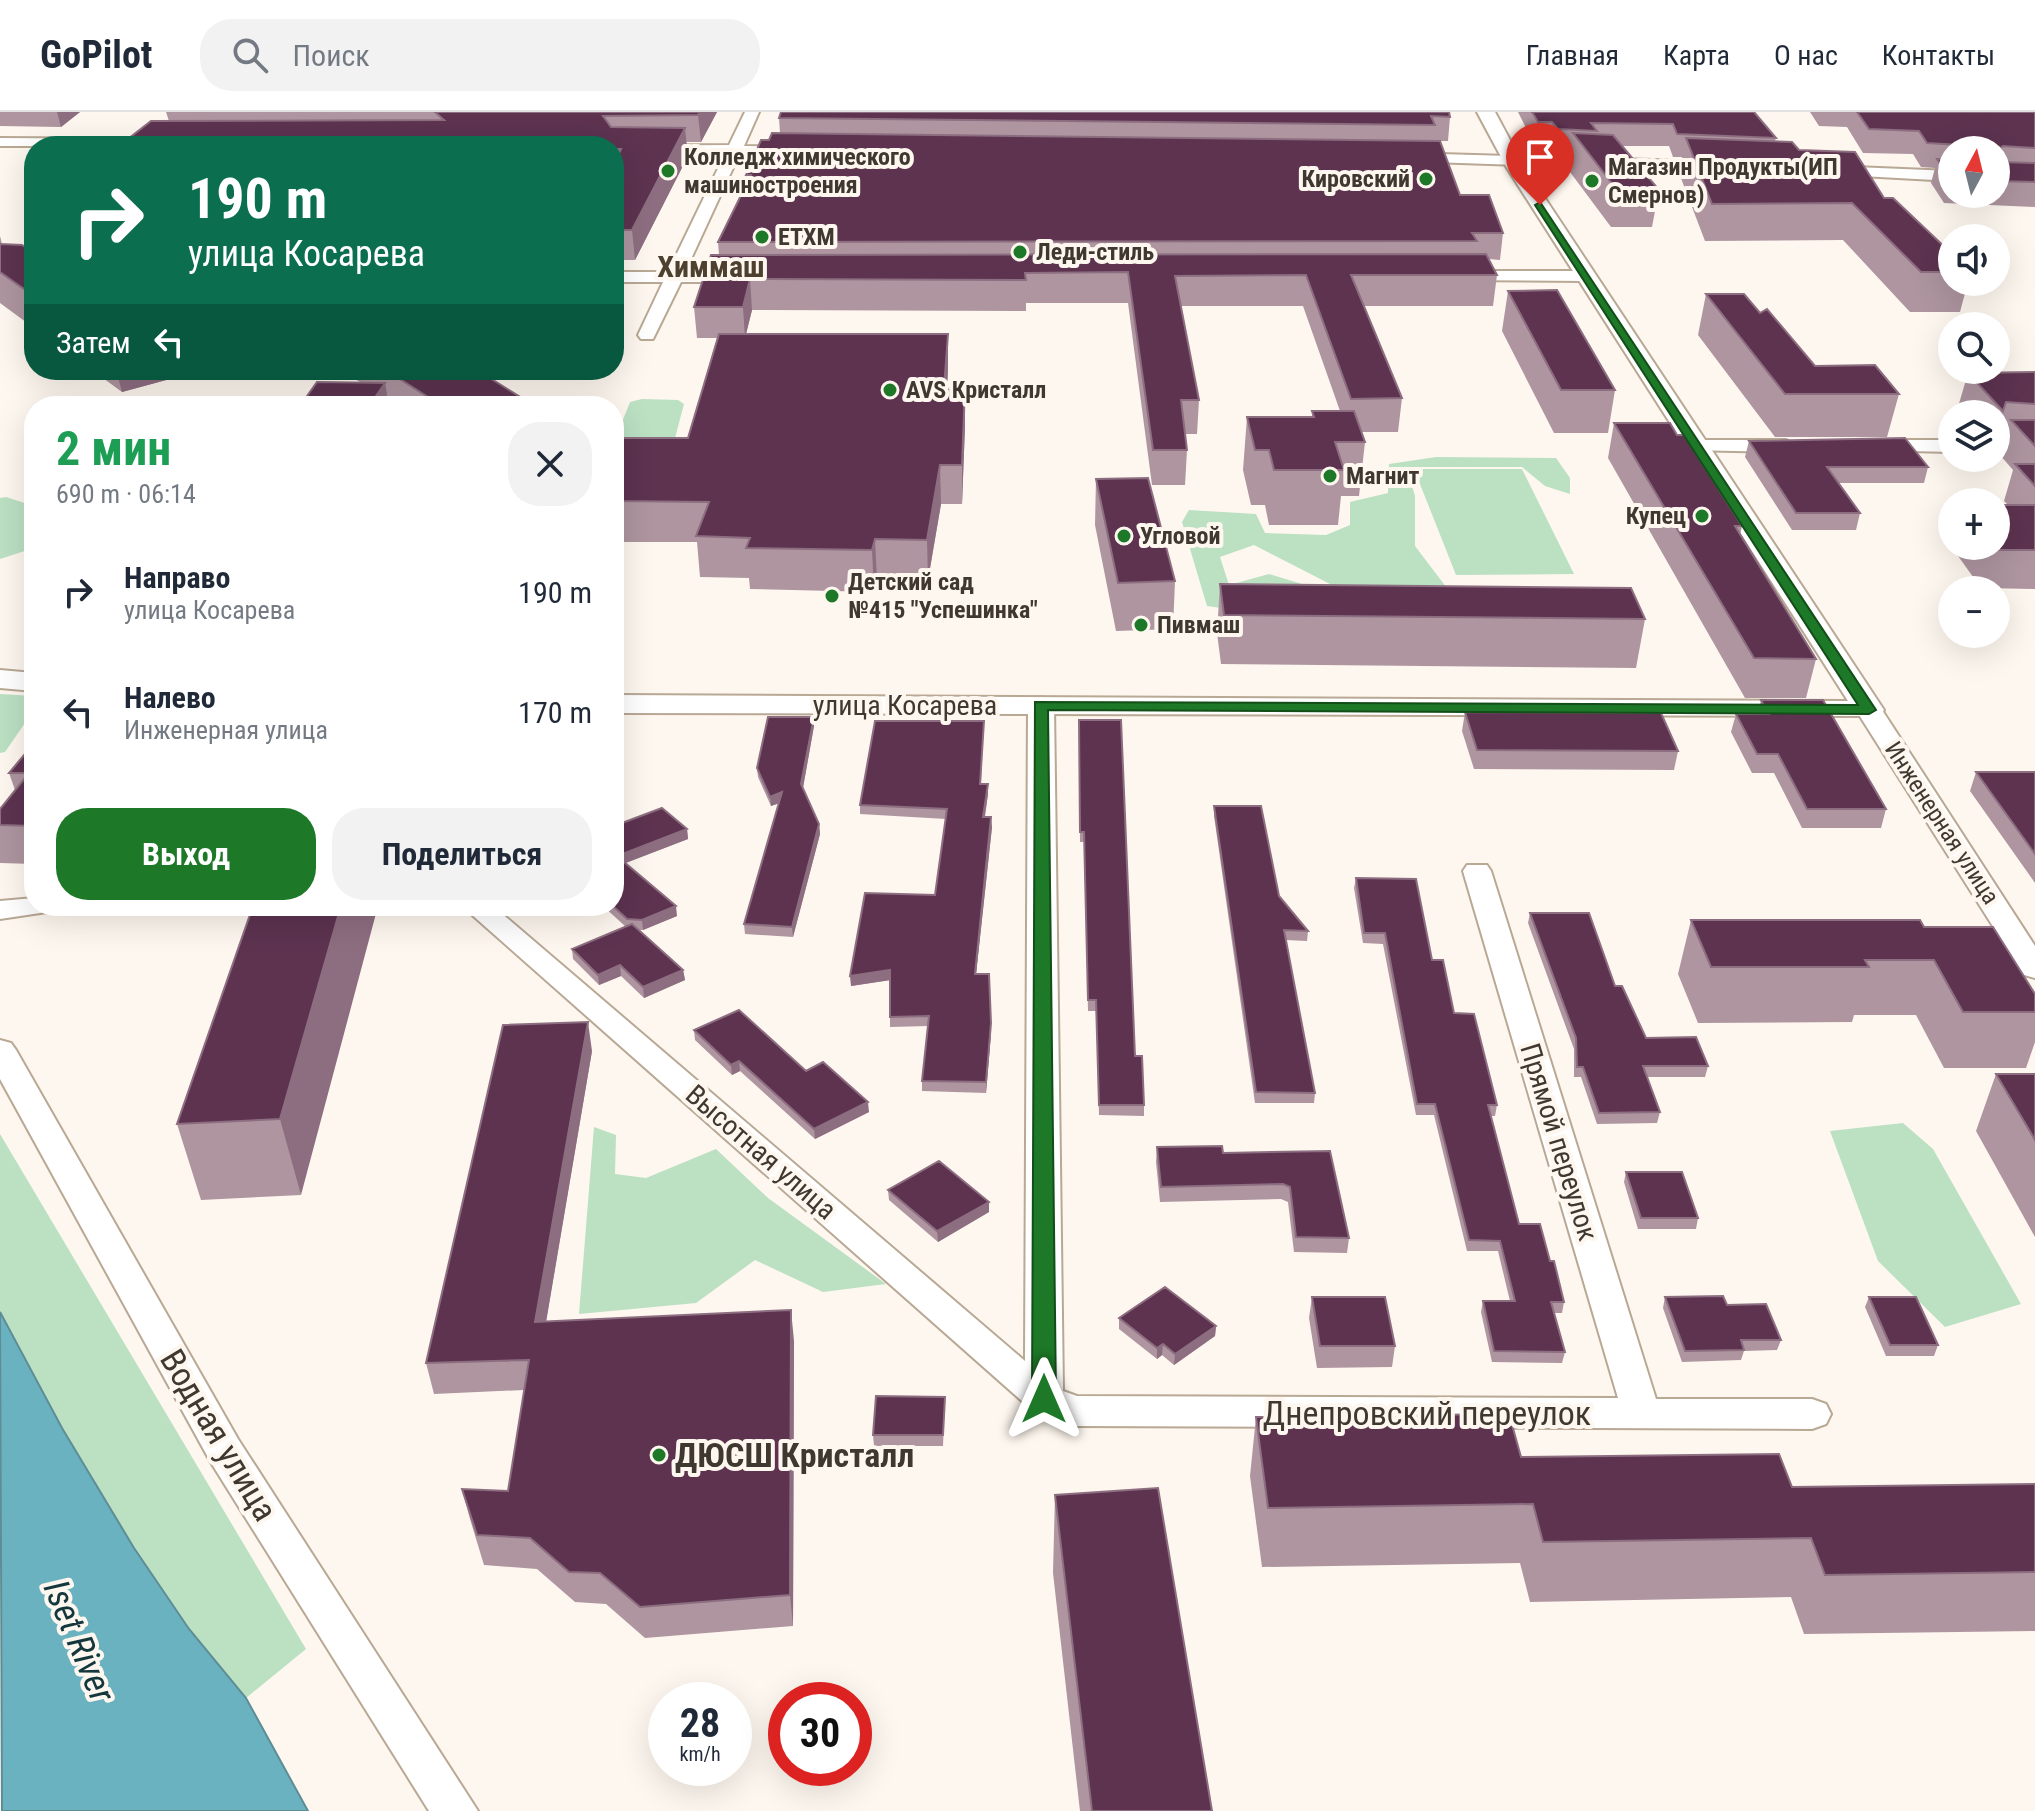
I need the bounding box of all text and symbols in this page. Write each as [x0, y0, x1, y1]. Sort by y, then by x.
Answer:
search box [200, 19, 760, 91]
text: GoPilot [40, 33, 152, 77]
icon: search [228, 33, 272, 77]
text: Поиск [292, 38, 370, 73]
text: Главная [1526, 39, 1619, 72]
text: Карта [1663, 39, 1730, 72]
text: О нас [1774, 39, 1838, 72]
text: Контакты [1882, 39, 1995, 72]
pin [1506, 123, 1574, 205]
icon: arrive [1518, 135, 1562, 179]
north arrow [1938, 136, 2010, 208]
map controls [1938, 136, 2010, 648]
place label: Колледж химического машиностроения [684, 143, 911, 199]
place label: Магазин Продукты(ИП Смернов) [1608, 153, 1838, 209]
marker: Колледж химического машиностроения [659, 162, 677, 180]
place label: Кировский [1302, 165, 1410, 193]
text: 190 m [188, 166, 327, 232]
icon: right [56, 168, 160, 272]
marker: Кировский [1417, 170, 1435, 188]
marker: Магазин Продукты(ИП Смернов) [1583, 172, 1601, 190]
place label: ЕТХМ [778, 223, 835, 251]
button: sound [1938, 224, 2010, 296]
marker: ЕТХМ [753, 228, 771, 246]
text: улица Косарева [188, 233, 425, 275]
place label: Леди-стиль [1036, 238, 1154, 266]
marker: Леди-стиль [1011, 243, 1029, 261]
district label: Химмаш [657, 249, 765, 284]
button: search [1938, 312, 2010, 384]
icon: left [147, 320, 191, 364]
text: Затем [56, 325, 131, 360]
place label: AVS Кристалл [906, 376, 1046, 404]
marker: AVS Кристалл [881, 381, 899, 399]
button: layers [1938, 400, 2010, 472]
text: 2 мин [56, 420, 171, 477]
button: close [508, 422, 592, 506]
place label: Магнит [1346, 462, 1419, 490]
marker: Магнит [1321, 467, 1339, 485]
text: 690 m · 06:14 [56, 479, 196, 509]
button: + [1938, 488, 2010, 560]
place label: Купец [1626, 502, 1686, 530]
marker: Купец [1693, 507, 1711, 525]
place label: Угловой [1140, 522, 1221, 550]
marker: Угловой [1115, 527, 1133, 545]
text: Направо [124, 560, 230, 595]
place label: Детский сад №415 "Успешинка" [848, 568, 1038, 624]
icon: right [56, 570, 100, 614]
text: 190 m [518, 575, 592, 610]
button: − [1938, 576, 2010, 648]
marker: Детский сад №415 "Успешинка" [823, 587, 841, 605]
text: улица Косарева [124, 595, 295, 625]
place label: Пивмаш [1157, 611, 1240, 639]
marker: Пивмаш [1132, 616, 1150, 634]
text: Налево [124, 680, 216, 715]
street label: улица Косарева [813, 689, 997, 722]
icon: left [56, 690, 100, 734]
text: 170 m [518, 695, 592, 730]
text: Инженерная улица [124, 715, 328, 745]
street label: Инженерная улица [1879, 736, 2005, 910]
button: Выход [56, 808, 316, 900]
button: Поделиться [332, 808, 592, 900]
street label: Прямой переулок [1513, 1039, 1605, 1245]
street label: Высотная улица [679, 1078, 843, 1226]
street label: Водная улица [152, 1342, 286, 1528]
position arrow [1002, 1357, 1086, 1441]
street label: Днепровский переулок [1263, 1393, 1591, 1433]
place label: ДЮСШ Кристалл [675, 1435, 914, 1475]
marker: ДЮСШ Кристалл [650, 1446, 668, 1464]
water label: Iset River [35, 1574, 124, 1709]
speed limit sign: 30 [768, 1682, 872, 1786]
text: 28 [680, 1700, 720, 1747]
text: km/h [679, 1742, 721, 1766]

